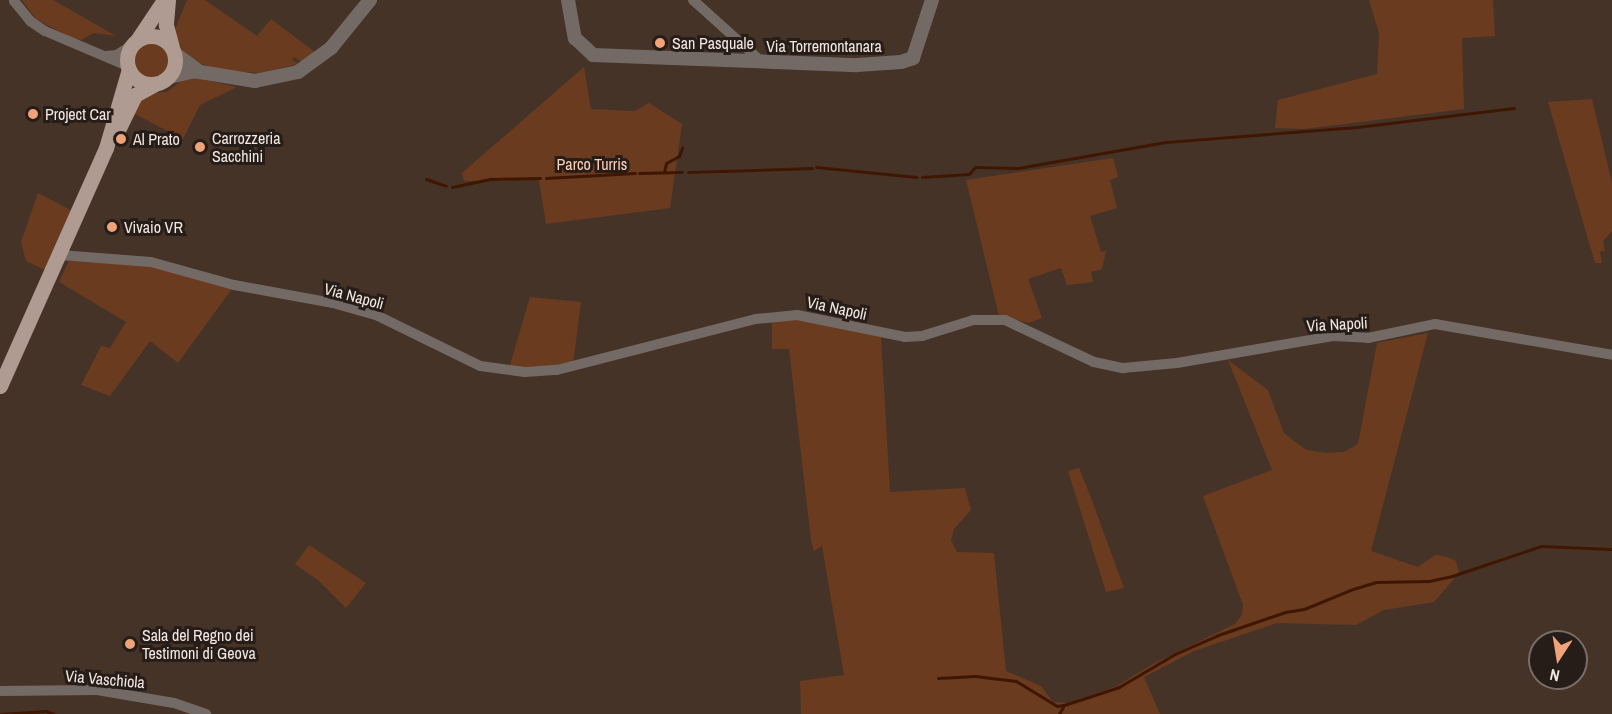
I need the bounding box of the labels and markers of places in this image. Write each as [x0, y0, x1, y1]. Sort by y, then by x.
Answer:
place label: San Pasquale [672, 33, 754, 53]
marker: San Pasquale [653, 36, 667, 50]
place label: Project Car [45, 104, 111, 124]
marker: Project Car [26, 107, 40, 121]
place label: Carrozzeria Sacchini [212, 128, 281, 166]
place label: Al Prato [133, 129, 180, 149]
marker: Al Prato [114, 132, 128, 146]
marker: Carrozzeria Sacchini [193, 140, 207, 154]
place label: Vivaio VR [124, 217, 183, 237]
marker: Vivaio VR [105, 220, 119, 234]
place label: Sala del Regno dei Testimoni di Geova [142, 625, 256, 663]
marker: Sala del Regno dei Testimoni di Geova [123, 637, 137, 651]

